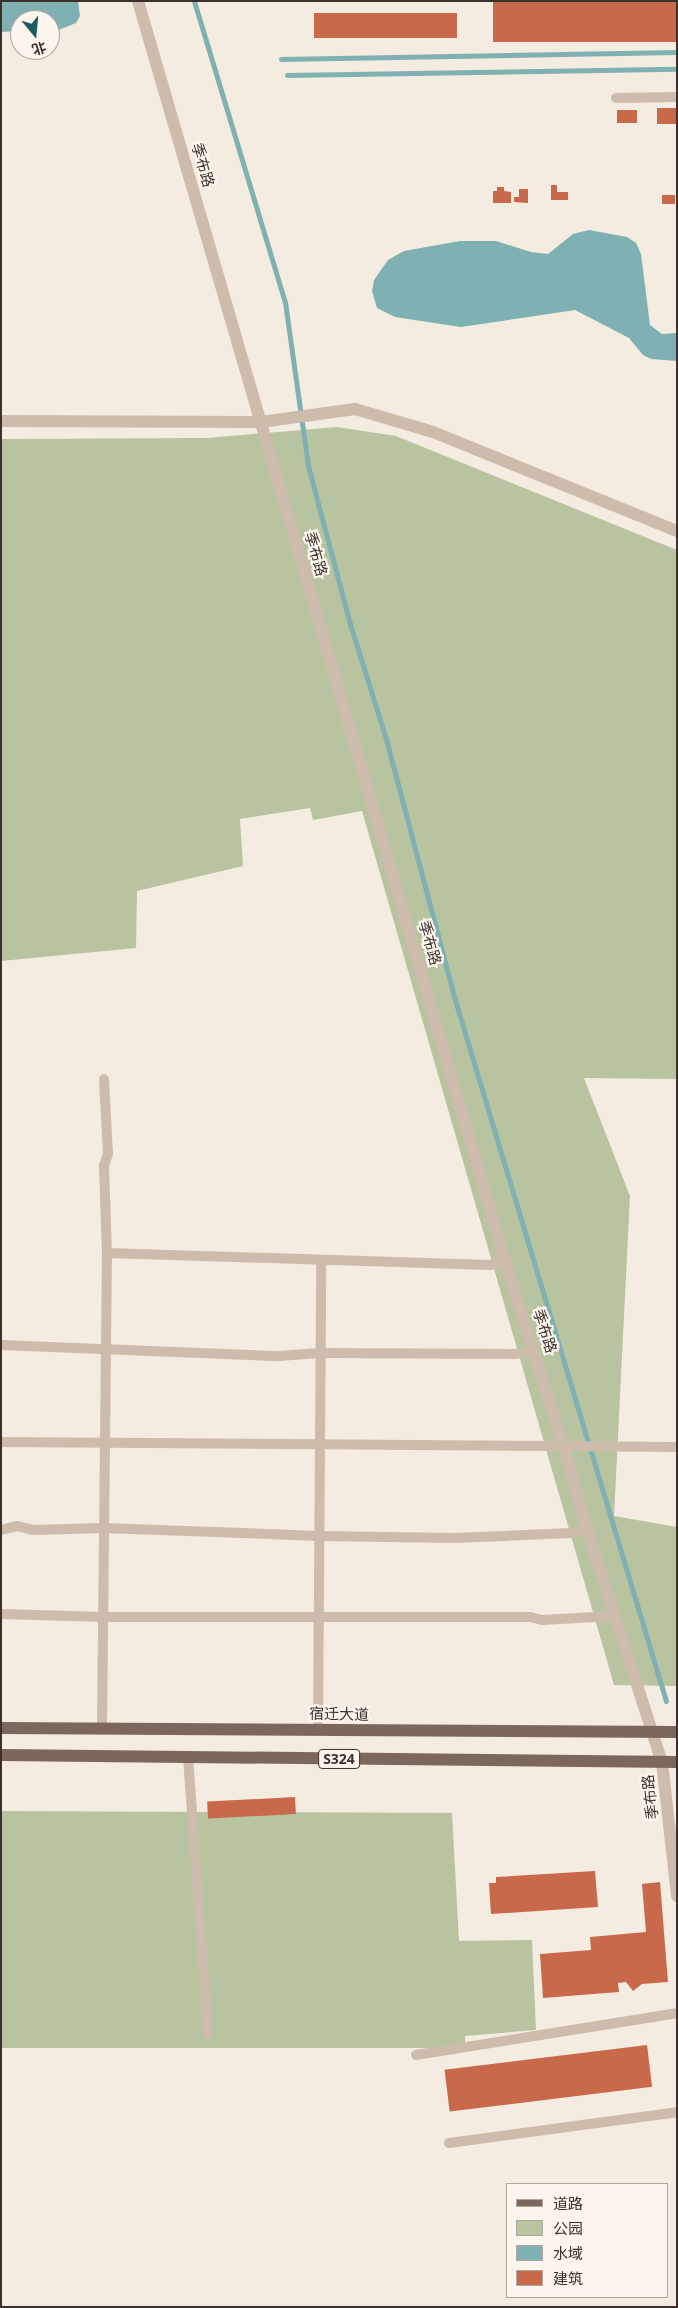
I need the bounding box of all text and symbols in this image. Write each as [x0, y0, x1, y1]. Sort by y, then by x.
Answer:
north arrow [10, 10, 60, 60]
text: 北 [30, 38, 49, 60]
street label: 季布路 [188, 141, 218, 189]
street label: 季布路 [301, 530, 331, 578]
street label: 季布路 [415, 919, 445, 967]
street label: 季布路 [529, 1307, 561, 1355]
street label: 宿迁大道 [309, 1704, 369, 1724]
road number: S324 [318, 1748, 360, 1770]
street label: 季布路 [639, 1774, 661, 1820]
legend [506, 2183, 668, 2298]
text: 道路 [553, 2193, 583, 2213]
text: 公园 [553, 2218, 583, 2238]
text: 水域 [553, 2243, 583, 2263]
text: 建筑 [553, 2268, 583, 2288]

